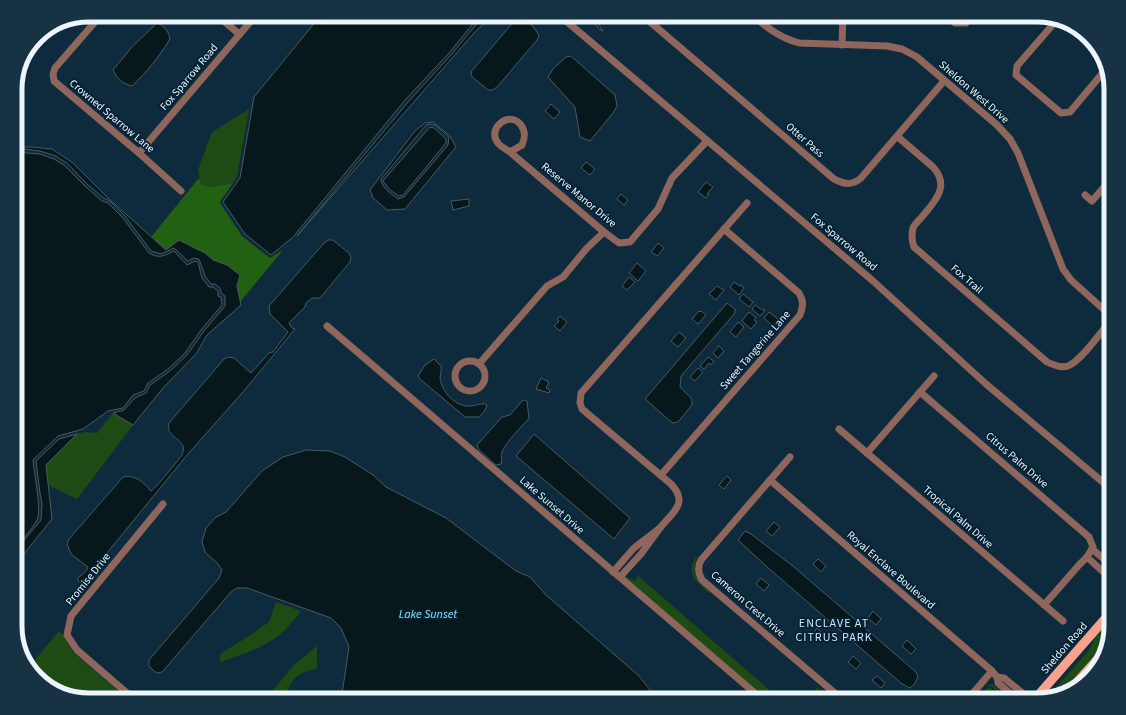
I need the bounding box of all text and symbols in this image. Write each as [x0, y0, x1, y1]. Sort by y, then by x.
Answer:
street label: Fox Sparrow Road [157, 41, 221, 113]
street label: Sheldon West Drive [936, 57, 1013, 127]
street label: Crowned Sparrow Lane [66, 76, 158, 156]
street label: Otter Pass [783, 119, 828, 161]
street label: Reserve Manor Drive [538, 159, 620, 231]
street label: Fox Sparrow Road [808, 210, 880, 274]
street label: Fox Trail [948, 261, 986, 297]
street label: Sweet Tangerine Lane [716, 307, 794, 393]
street label: Citrus Palm Drive [982, 429, 1052, 492]
street label: Lake Sunset Drive [516, 473, 588, 538]
street label: Tropical Palm Drive [920, 482, 997, 552]
street label: Royal Enclave Boulevard [844, 527, 938, 613]
street label: Promise Drive [62, 549, 114, 609]
street label: Cameron Crest Drive [708, 568, 789, 641]
water label: Lake Sunset [399, 606, 458, 623]
district label: ENCLAVE AT CITRUS PARK [795, 615, 873, 646]
street label: Sheldon Road [1037, 619, 1091, 677]

